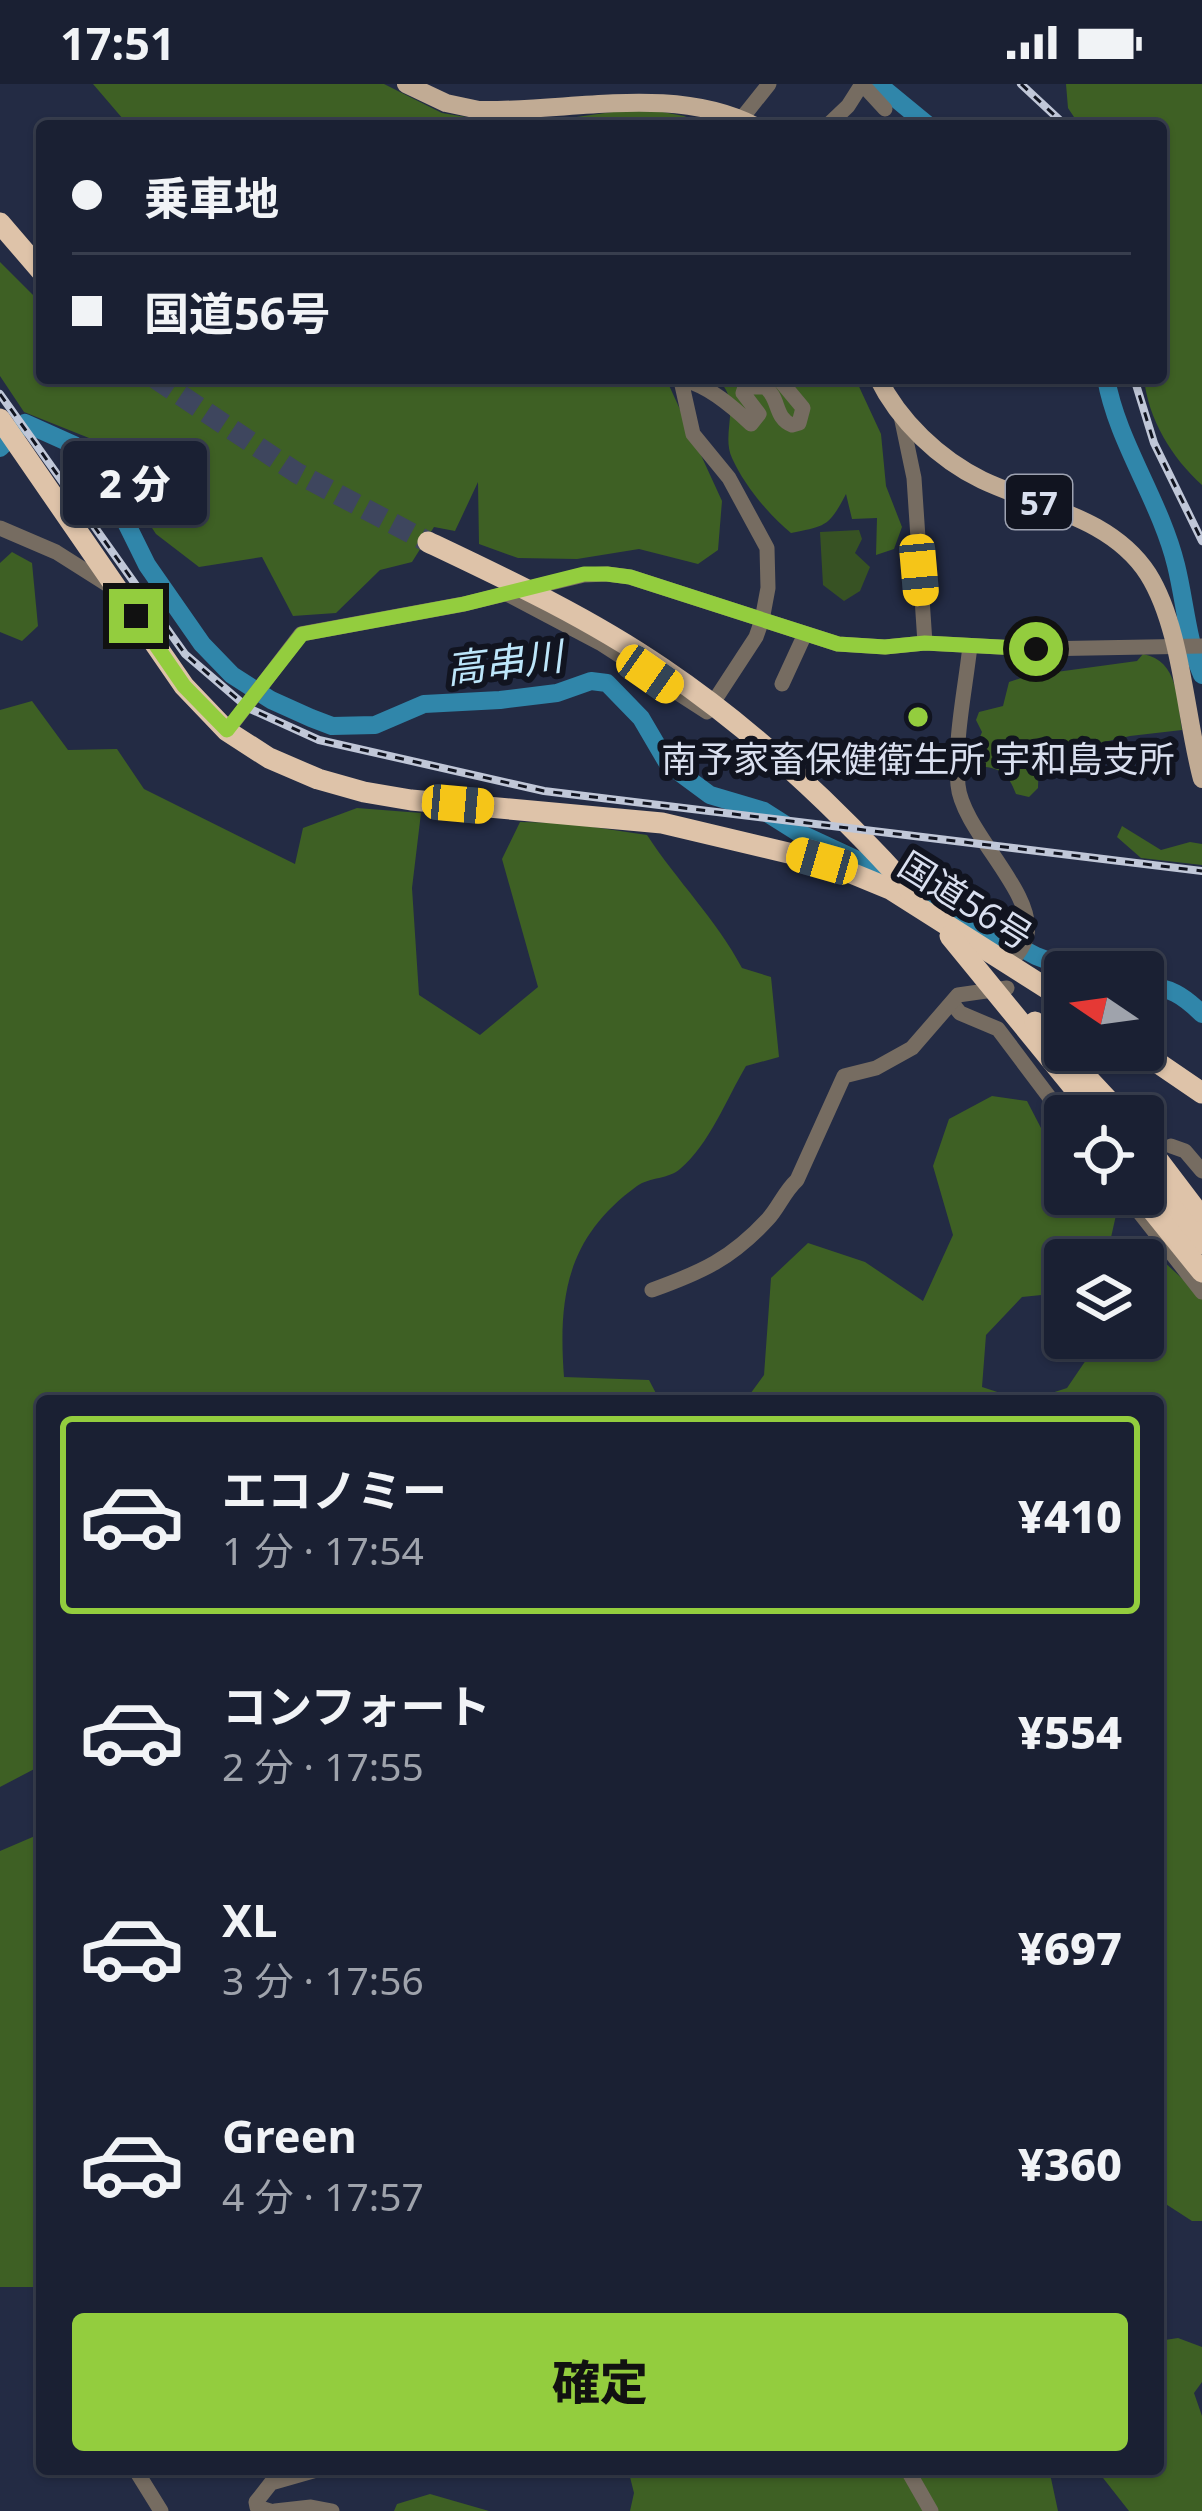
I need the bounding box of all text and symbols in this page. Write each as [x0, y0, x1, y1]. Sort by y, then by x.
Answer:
text: 17:51 [60, 12, 176, 73]
text: 乗車地 [144, 167, 279, 228]
text: 国道56号 [144, 282, 330, 343]
callout: 2 分 [64, 442, 208, 526]
text: 2 分 [99, 456, 171, 509]
road number: 57 [1006, 475, 1072, 529]
car [898, 533, 940, 607]
route end [109, 589, 163, 643]
route start [1009, 622, 1063, 676]
water label: 高串川 [443, 627, 569, 694]
car [610, 639, 690, 709]
marker: 南予家畜保健衛生所 宇和島支所 [905, 704, 931, 730]
place label: 南予家畜保健衛生所 宇和島支所 [661, 734, 1175, 783]
car [421, 783, 495, 825]
car [782, 834, 862, 888]
street label: 国道56号 [890, 840, 1042, 960]
north arrow [1044, 951, 1164, 1071]
map controls [1044, 951, 1164, 1359]
button: locate [1044, 1095, 1164, 1215]
button: layers [1044, 1239, 1164, 1359]
text: エコノミー [222, 1459, 447, 1520]
icon: car [78, 1461, 186, 1569]
text: ¥410 [1018, 1485, 1122, 1546]
text: 1 分 · 17:54 [222, 1523, 424, 1576]
text: コンフォート [222, 1675, 491, 1736]
icon: car [78, 1677, 186, 1785]
text: ¥554 [1018, 1701, 1122, 1762]
text: 2 分 · 17:55 [222, 1739, 424, 1792]
text: XL [222, 1889, 277, 1950]
icon: car [78, 1893, 186, 2001]
text: ¥697 [1018, 1917, 1122, 1978]
text: 3 分 · 17:56 [222, 1953, 424, 2006]
text: Green [222, 2105, 357, 2166]
icon: car [78, 2109, 186, 2217]
text: ¥360 [1018, 2133, 1122, 2194]
text: 4 分 · 17:57 [222, 2169, 424, 2222]
button: 確定 [72, 2313, 1128, 2451]

